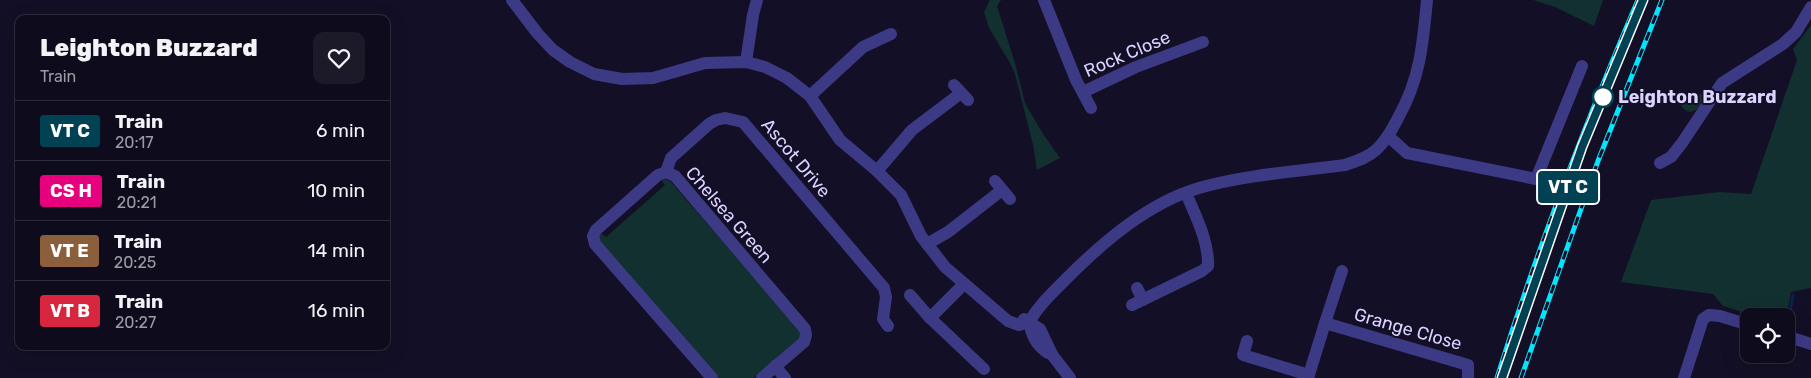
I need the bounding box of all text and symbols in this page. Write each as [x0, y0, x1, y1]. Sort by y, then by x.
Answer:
street label: Rock Close [1081, 26, 1173, 82]
button: heart [313, 32, 365, 84]
text: Leighton Buzzard [40, 34, 258, 62]
text: Train [40, 67, 76, 86]
marker: Leighton Buzzard [1592, 86, 1614, 108]
place label: Leighton Buzzard [1618, 86, 1777, 108]
text: Train [115, 110, 163, 133]
street label: Ascot Drive [757, 114, 835, 202]
text: 6 min [316, 119, 365, 142]
text: VT C [50, 120, 90, 142]
text: 20:17 [115, 133, 154, 152]
street label: Chelsea Green [681, 162, 777, 268]
text: Train [117, 170, 165, 193]
line badge: VT C [1533, 171, 1603, 203]
text: VT C [1548, 176, 1588, 198]
text: 10 min [307, 179, 365, 202]
text: CS H [50, 180, 92, 202]
text: 20:21 [117, 193, 157, 212]
text: Train [114, 230, 162, 253]
text: 14 min [307, 239, 365, 262]
text: VT E [50, 240, 89, 262]
text: 20:25 [114, 253, 156, 272]
text: Train [115, 290, 163, 313]
text: 16 min [308, 299, 365, 322]
text: VT B [50, 300, 90, 322]
street label: Grange Close [1352, 303, 1464, 355]
map controls [1740, 308, 1795, 363]
button: locate [1740, 308, 1795, 363]
text: 20:27 [115, 313, 156, 332]

